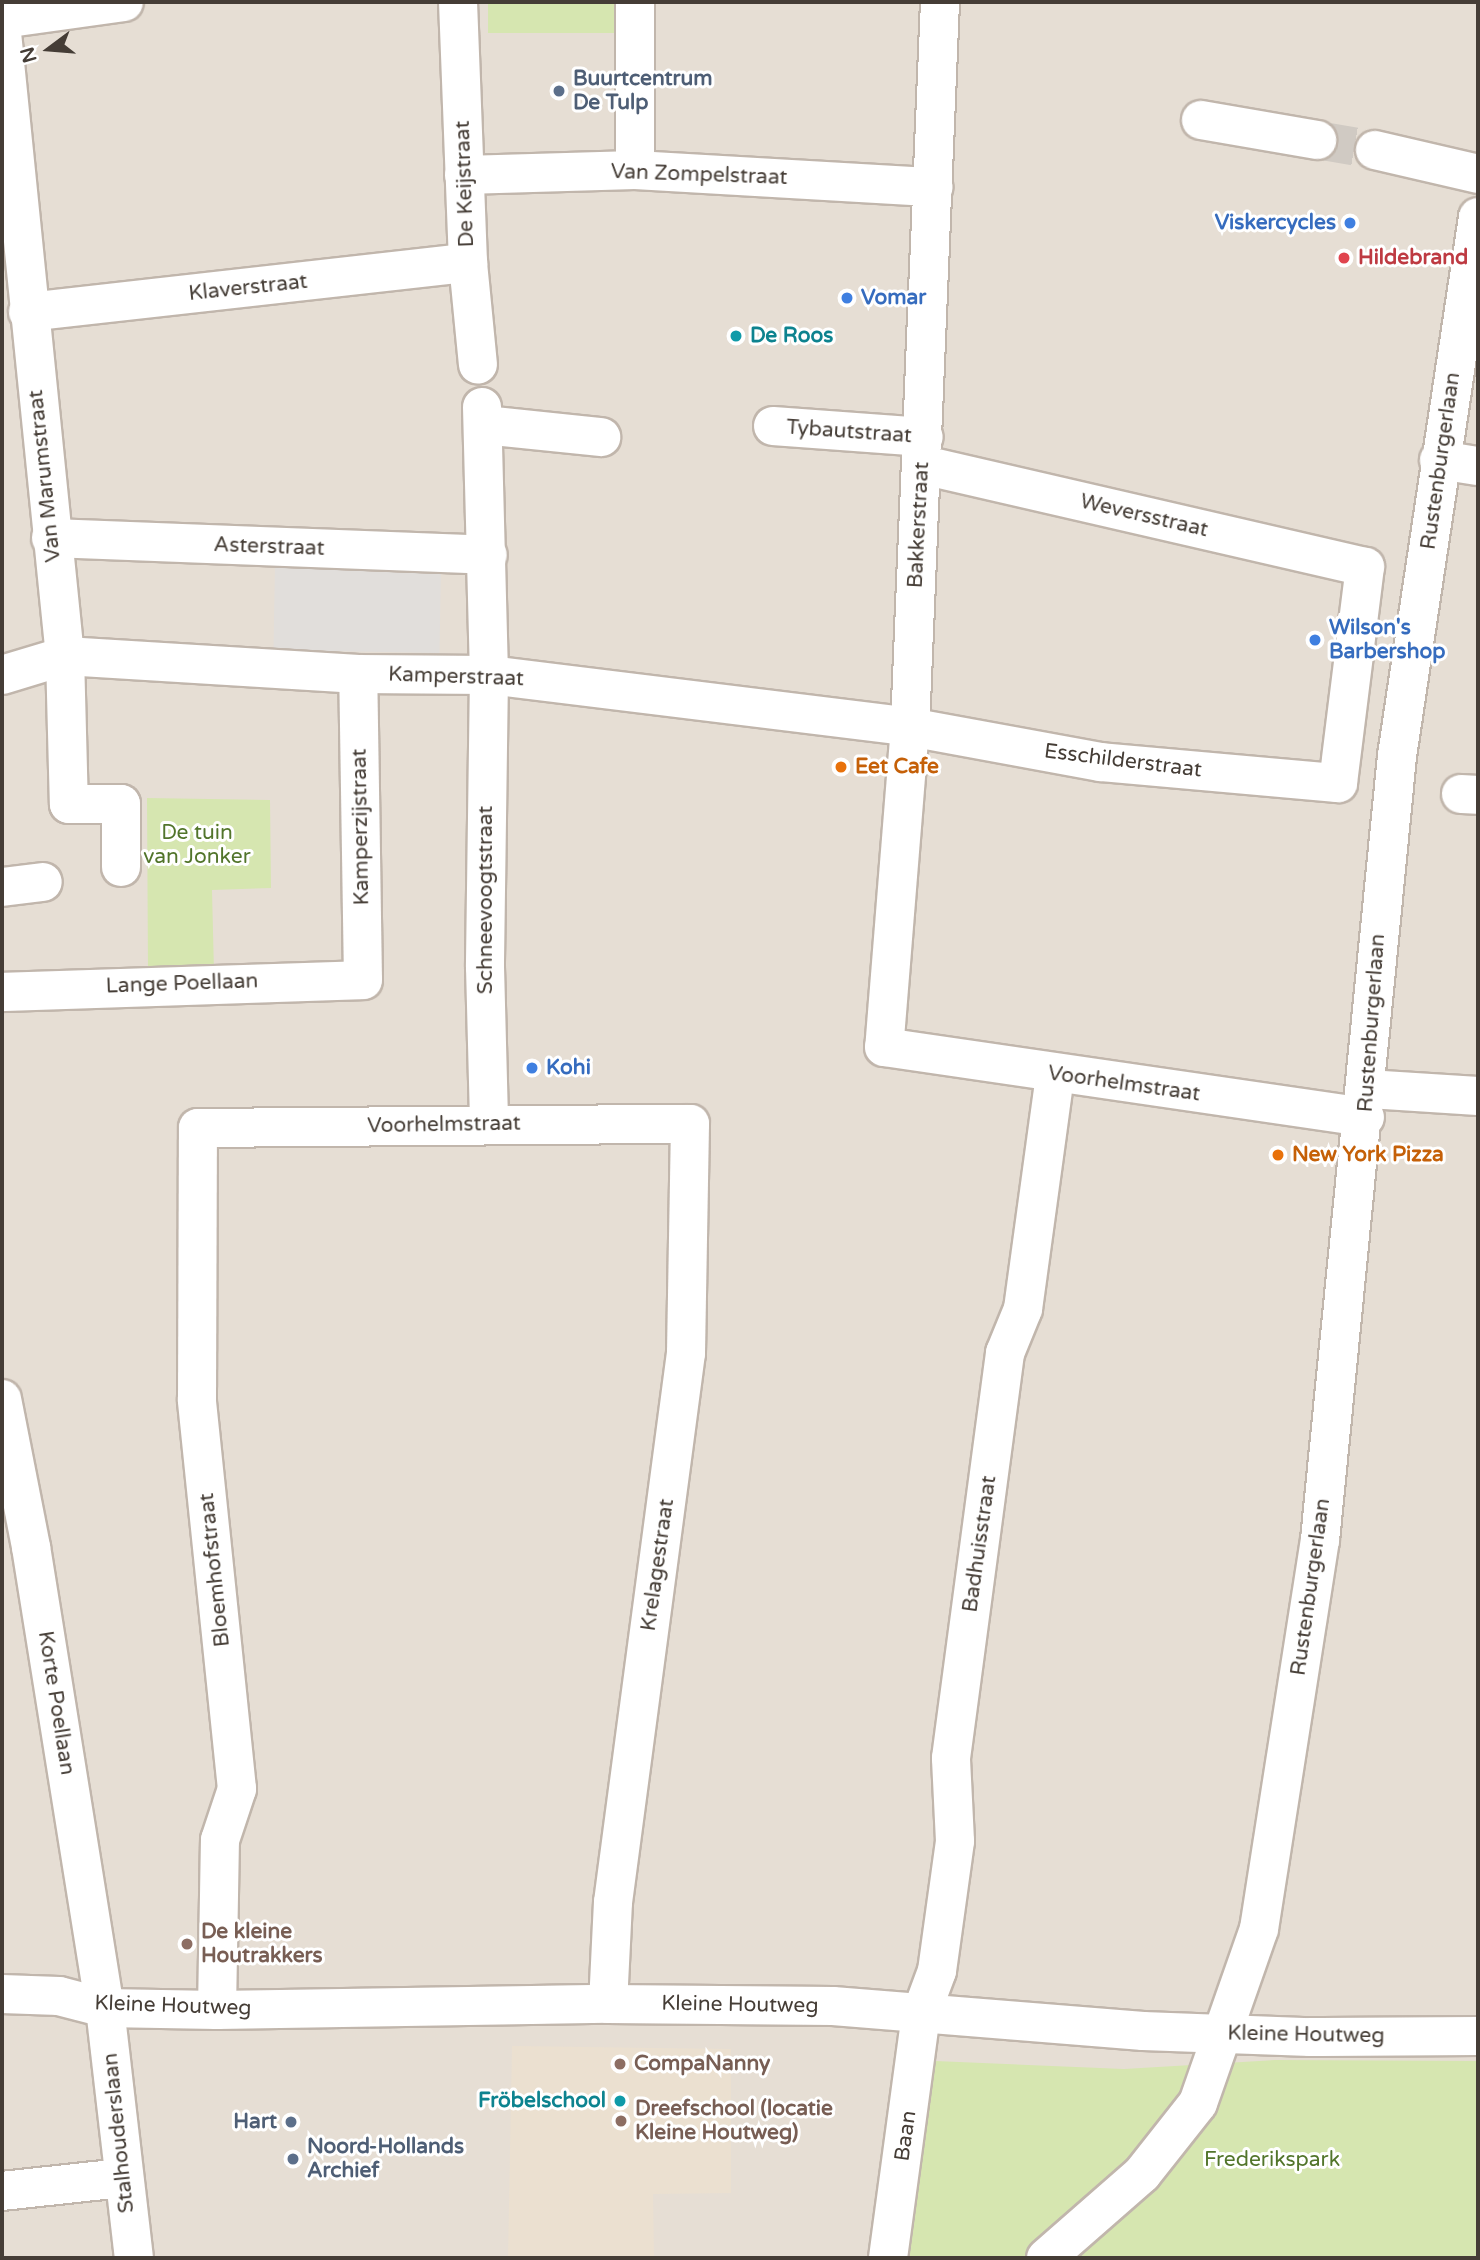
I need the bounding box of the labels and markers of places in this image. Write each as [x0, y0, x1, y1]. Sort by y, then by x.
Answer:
place label: Buurtcentrum De Tulp [573, 66, 713, 116]
marker: Buurtcentrum De Tulp [551, 83, 567, 99]
place label: Viskercycles [1215, 210, 1336, 236]
marker: Viskercycles [1342, 215, 1358, 231]
place label: Hildebrand [1358, 245, 1468, 271]
marker: Hildebrand [1336, 250, 1352, 266]
place label: Vomar [861, 285, 926, 311]
marker: Vomar [839, 290, 855, 306]
place label: De Roos [750, 323, 833, 349]
marker: De Roos [728, 328, 744, 344]
place label: Wilson's Barbershop [1329, 615, 1445, 665]
marker: Wilson's Barbershop [1307, 632, 1323, 648]
place label: Eet Cafe [855, 754, 939, 780]
marker: Eet Cafe [833, 759, 849, 775]
place label: Kohi [546, 1055, 591, 1081]
marker: Kohi [524, 1060, 540, 1076]
place label: New York Pizza [1292, 1142, 1444, 1168]
marker: New York Pizza [1270, 1147, 1286, 1163]
place label: De kleine Houtrakkers [201, 1919, 323, 1969]
marker: De kleine Houtrakkers [179, 1936, 195, 1952]
place label: CompaNanny [634, 2051, 770, 2077]
marker: CompaNanny [612, 2056, 628, 2072]
place label: Fröbelschool [478, 2088, 606, 2114]
marker: Fröbelschool [612, 2093, 628, 2109]
place label: Dreefschool (locatie Kleine Houtweg) [635, 2096, 833, 2146]
place label: Hart [233, 2109, 277, 2135]
marker: Dreefschool (locatie Kleine Houtweg) [613, 2113, 629, 2129]
marker: Hart [283, 2114, 299, 2130]
place label: Noord-Hollands Archief [307, 2134, 464, 2184]
marker: Noord-Hollands Archief [285, 2151, 301, 2167]

